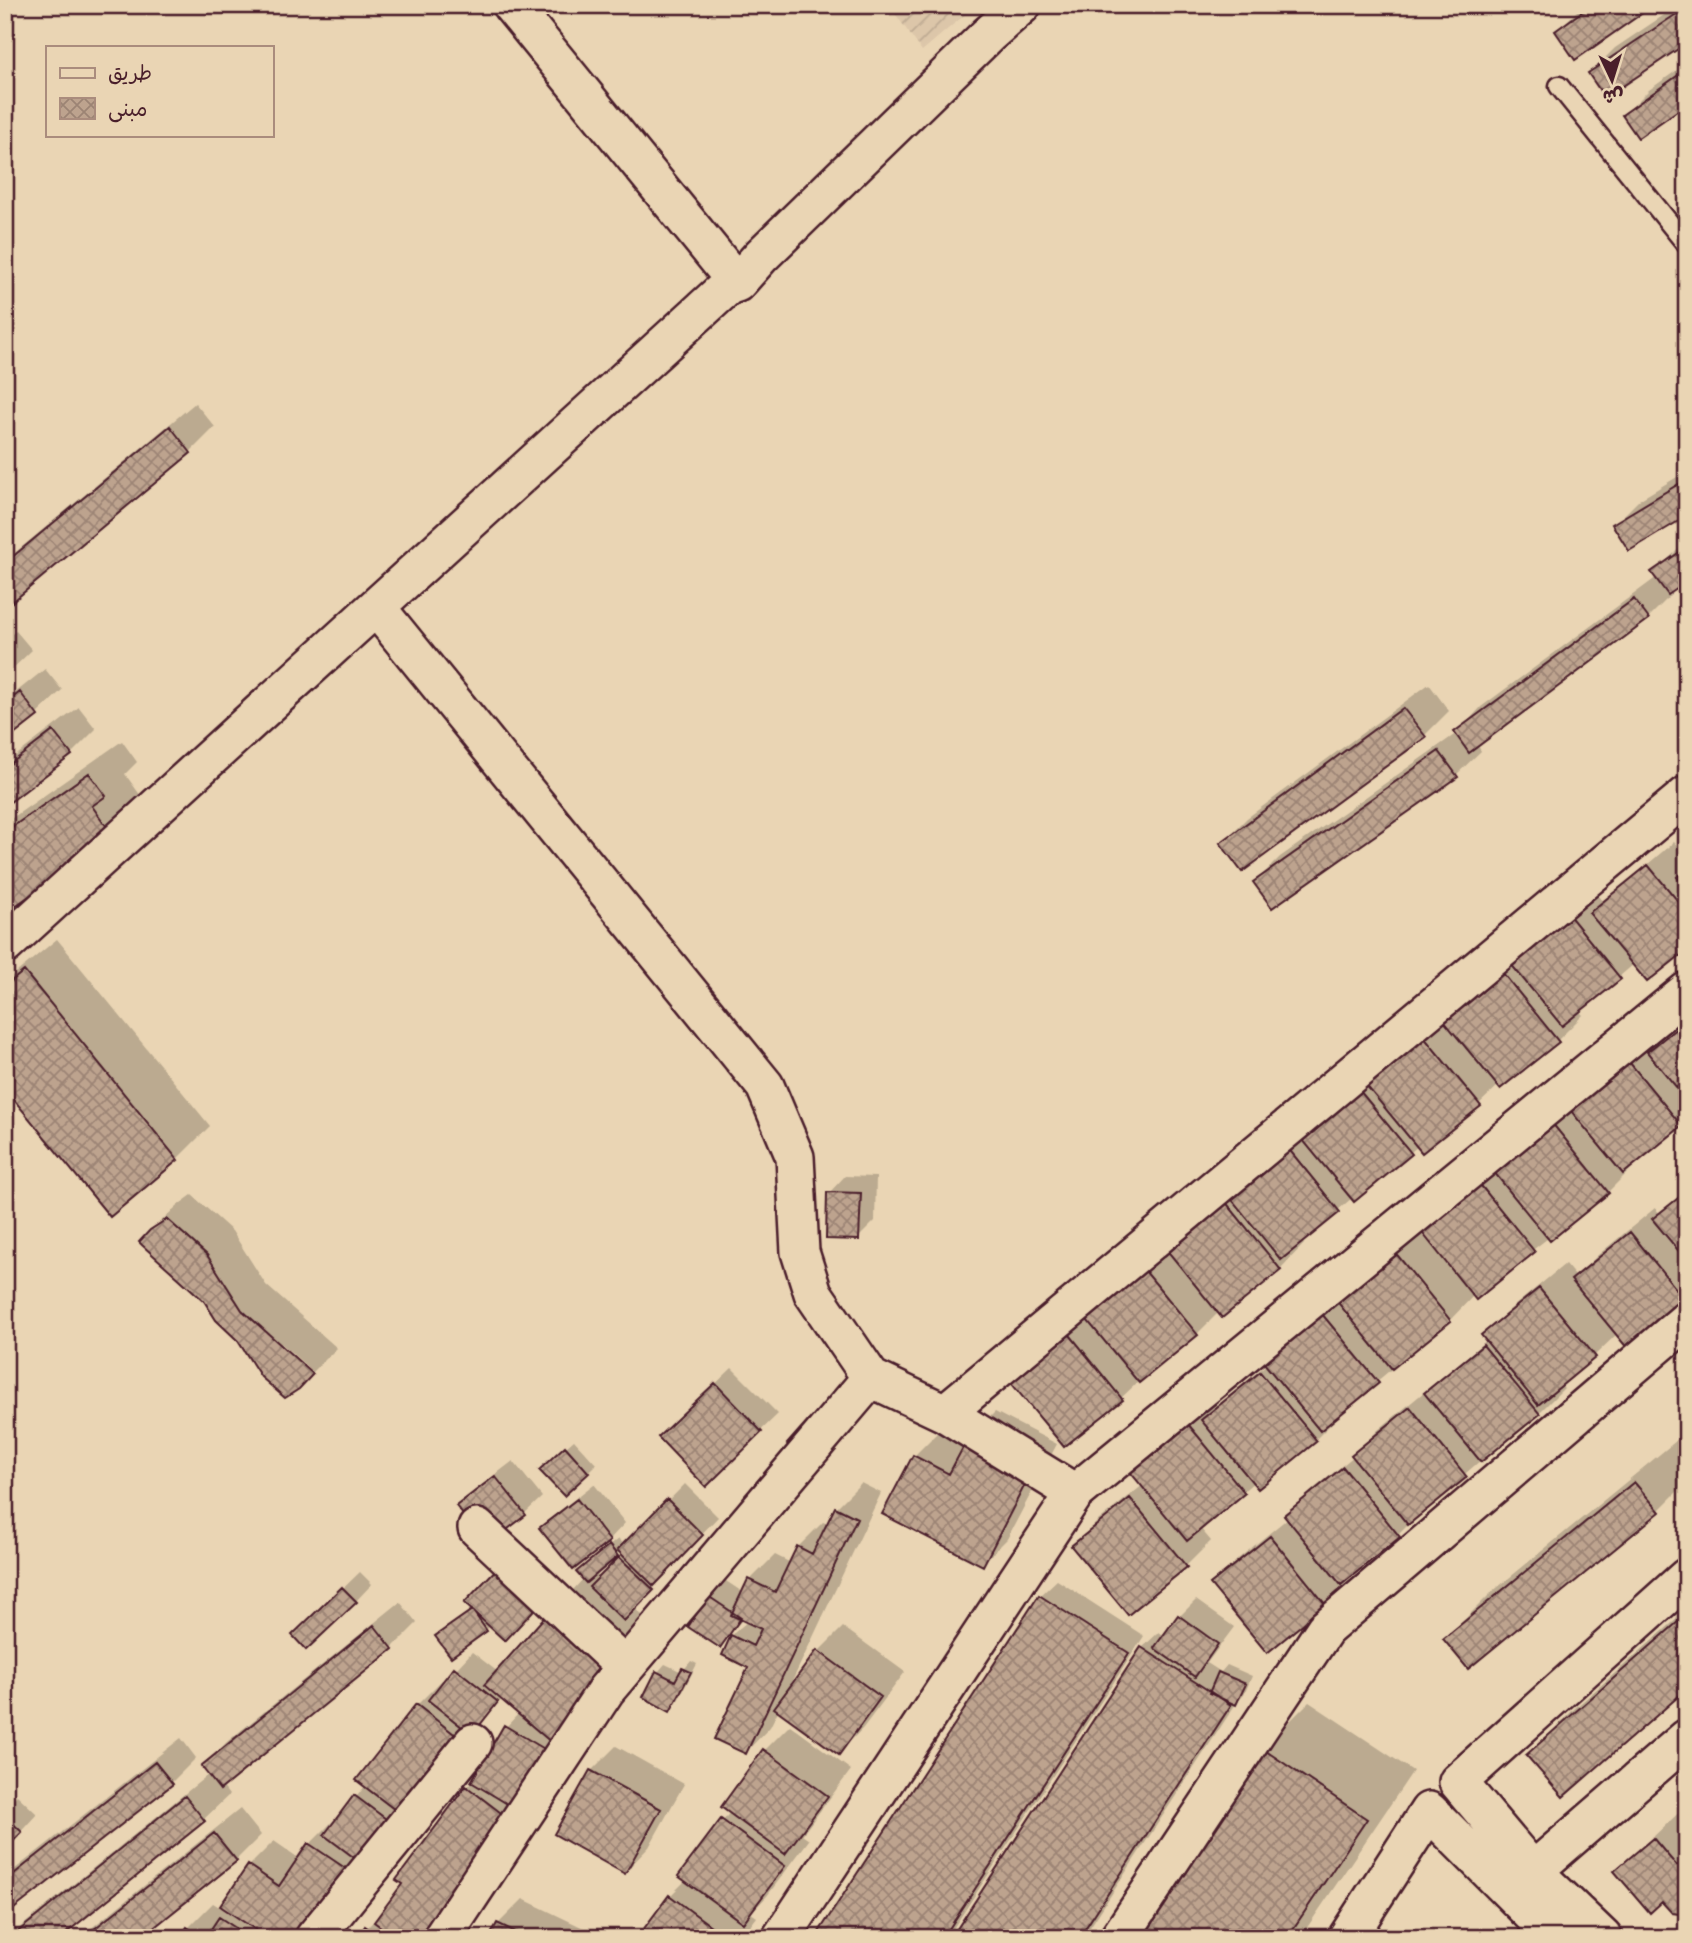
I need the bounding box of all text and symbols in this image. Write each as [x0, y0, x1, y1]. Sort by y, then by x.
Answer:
legend [46, 46, 273, 136]
north arrow [1576, 46, 1646, 116]
text: طريق [108, 60, 152, 88]
text: ش [1602, 82, 1624, 109]
text: مبنى [108, 96, 147, 124]

